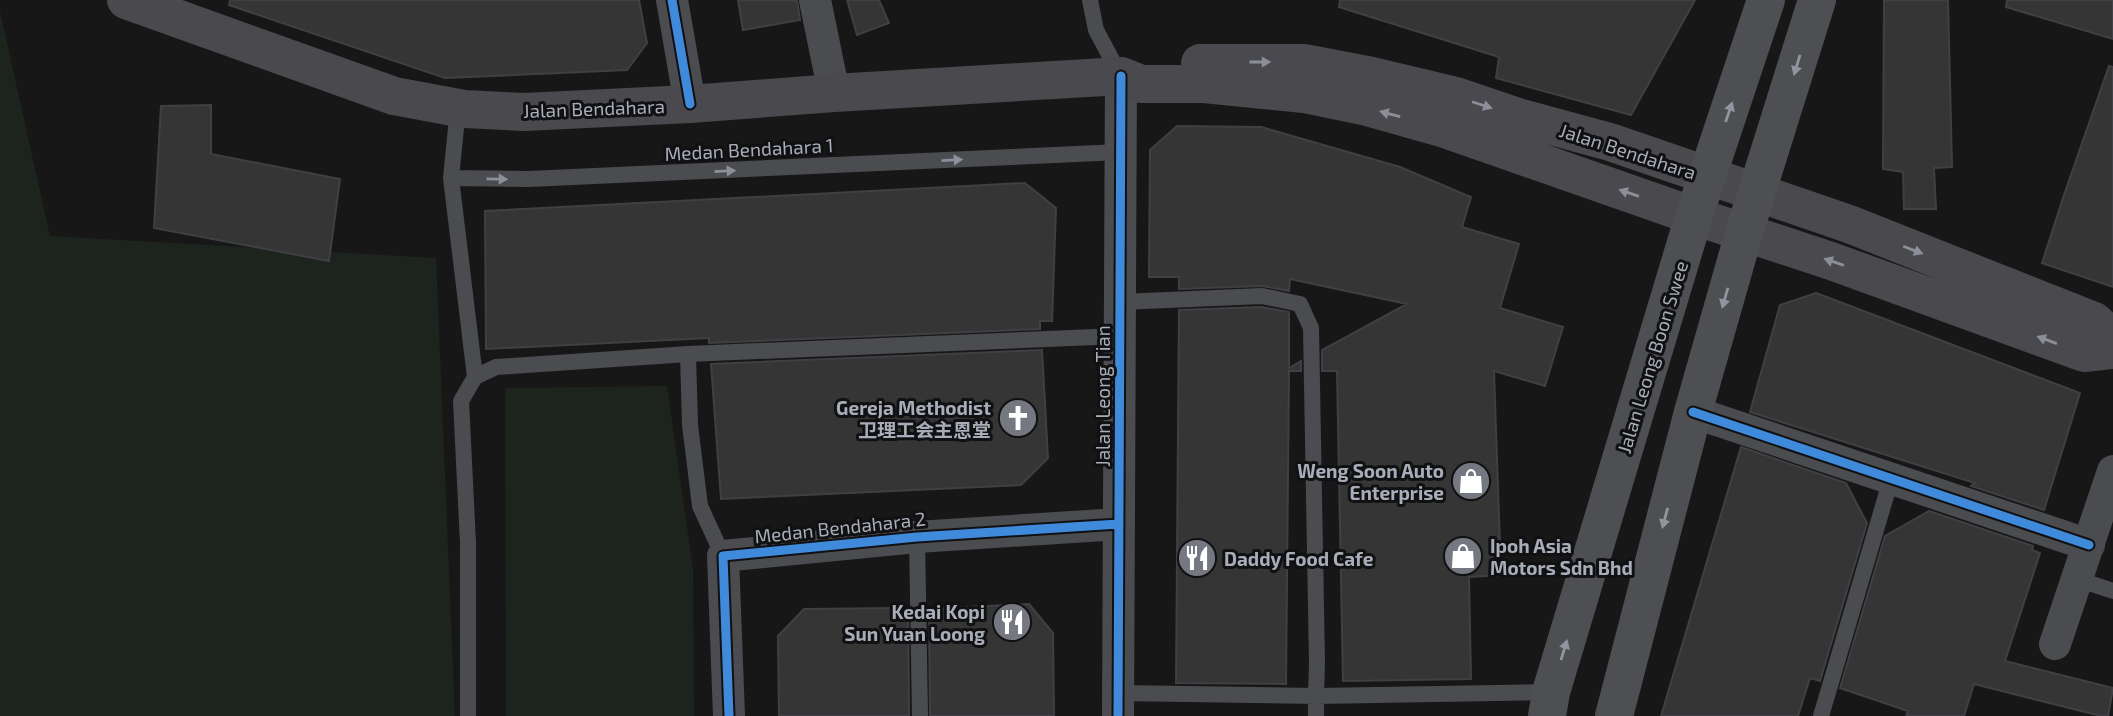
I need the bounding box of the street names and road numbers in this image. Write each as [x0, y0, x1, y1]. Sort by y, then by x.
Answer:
street label: Jalan Bendahara [523, 94, 665, 122]
street label: Jalan Bendahara [1557, 118, 1699, 184]
street label: Medan Bendahara 1 [664, 133, 834, 165]
street label: Jalan Leong Boon Swee [1612, 258, 1692, 456]
street label: Jalan Leong Tian [1091, 325, 1114, 467]
street label: Medan Bendahara 2 [753, 507, 927, 547]

